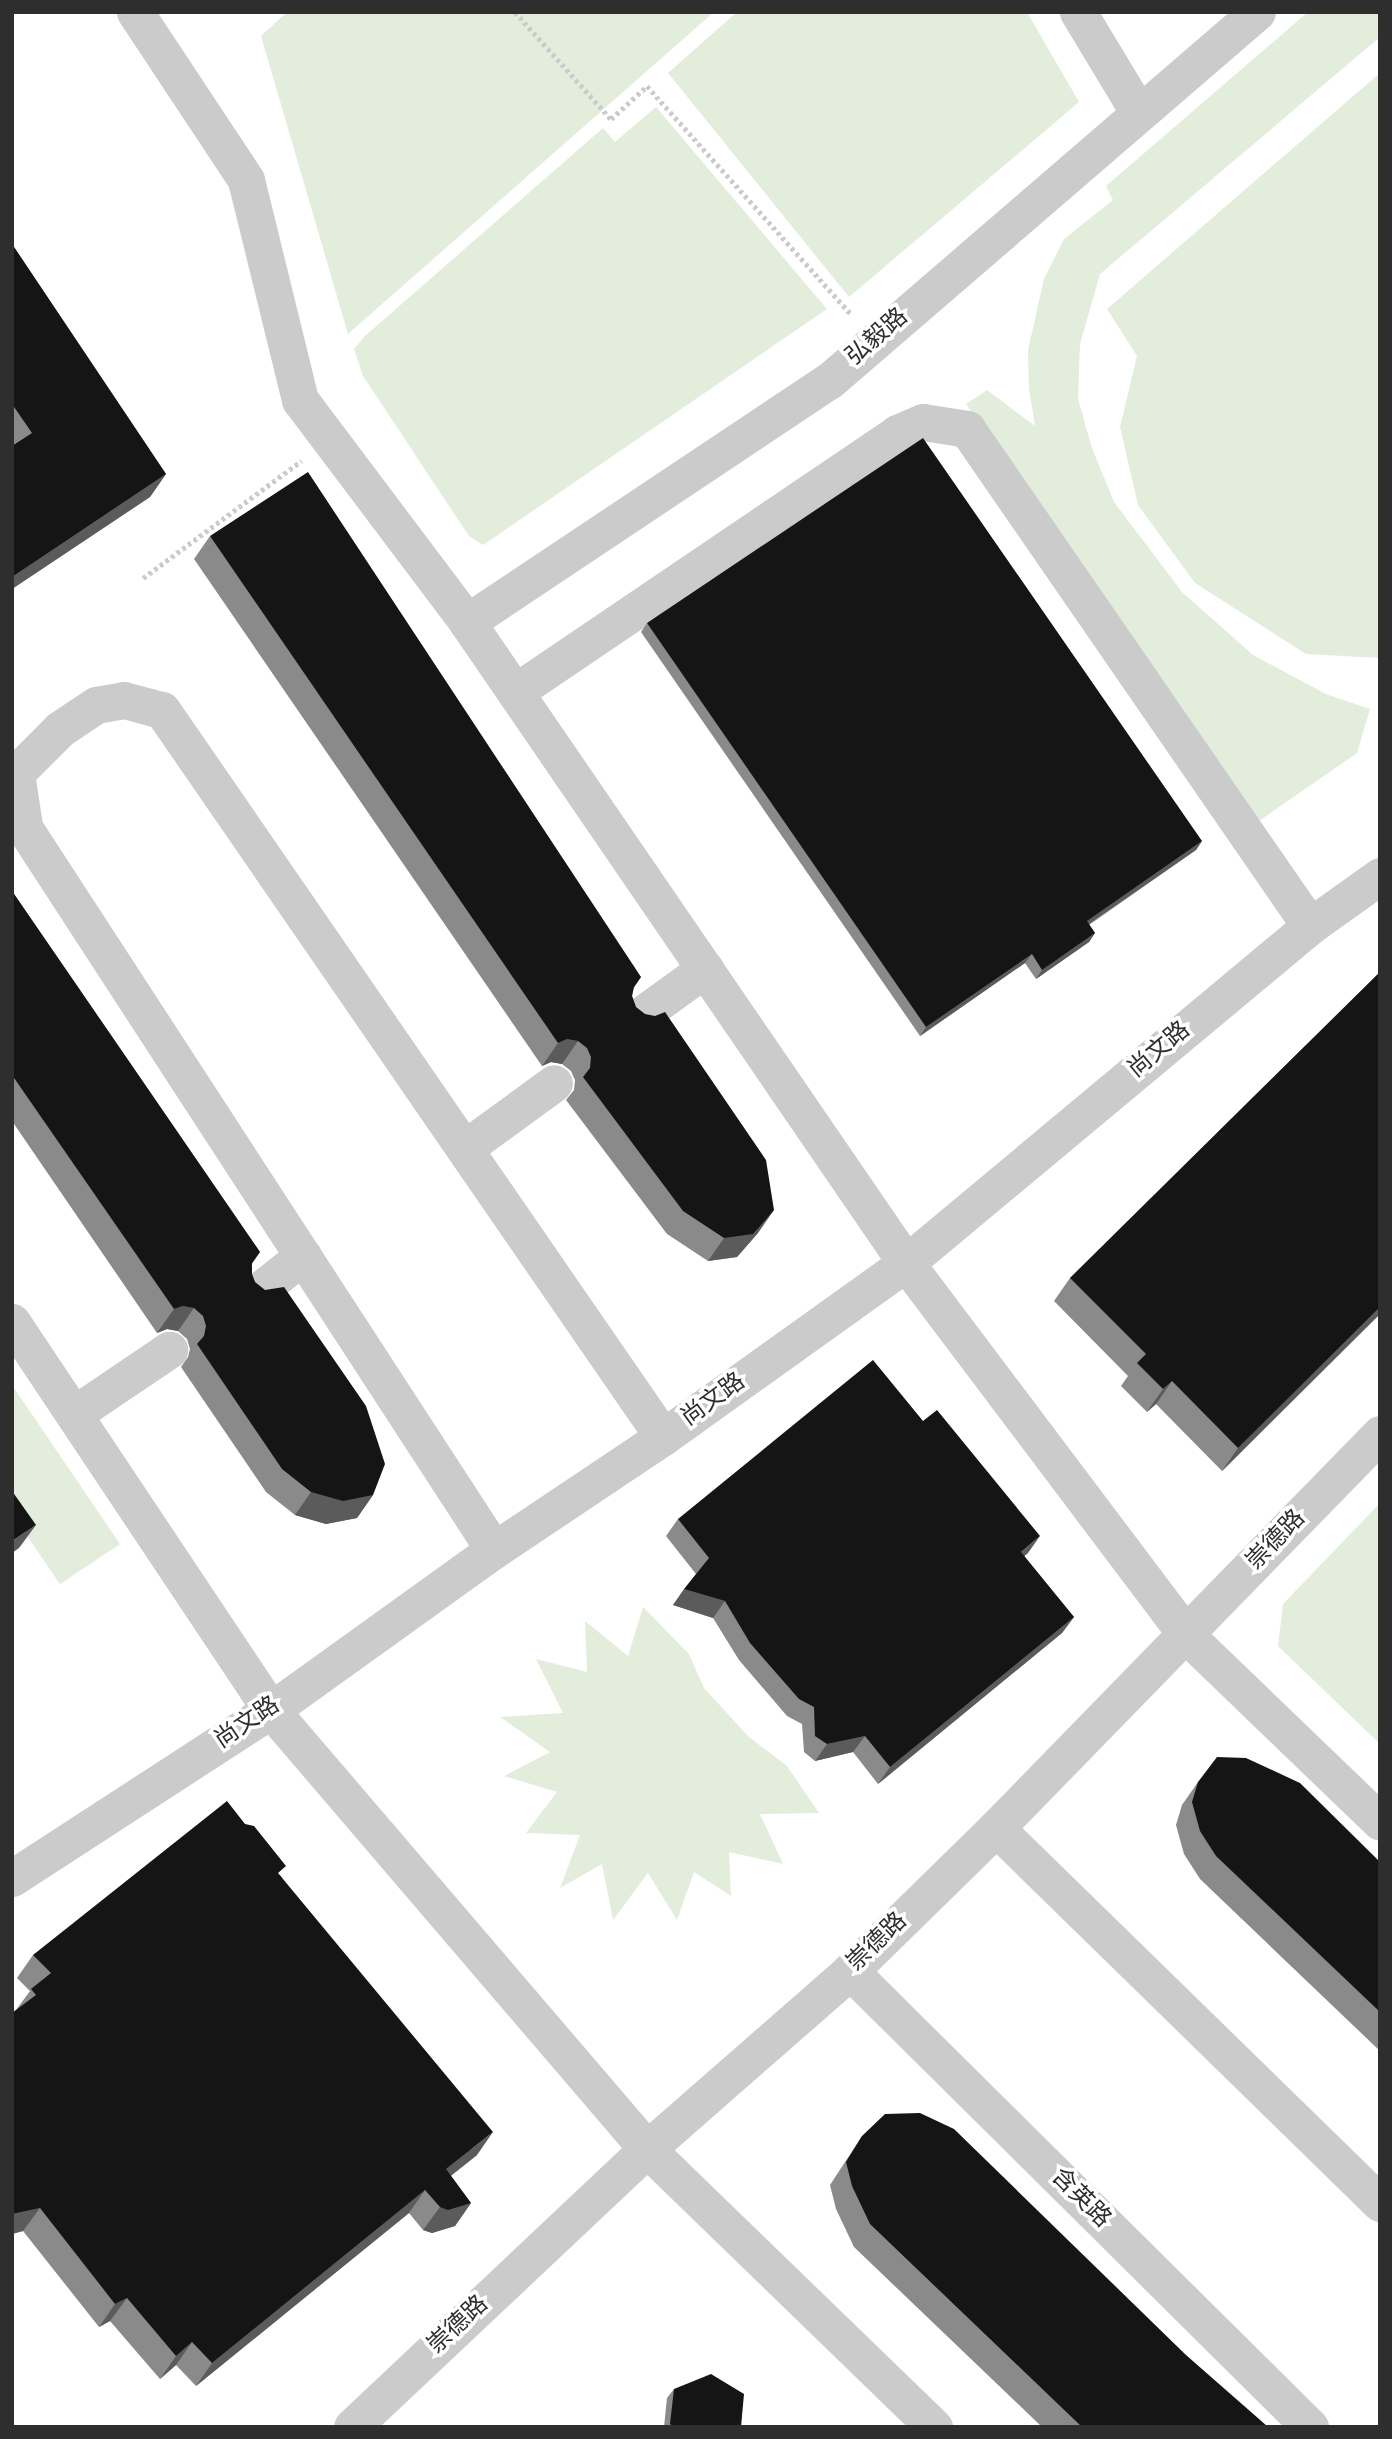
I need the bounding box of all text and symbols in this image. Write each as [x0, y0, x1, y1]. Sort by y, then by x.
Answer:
street label: 弘毅路 [841, 304, 915, 372]
street label: 尚文路 [1123, 1017, 1197, 1085]
street label: 尚文路 [676, 1368, 752, 1434]
street label: 崇德路 [1242, 1505, 1312, 1577]
street label: 尚文路 [210, 1692, 286, 1756]
street label: 崇德路 [842, 1908, 914, 1978]
street label: 含英路 [1044, 2163, 1116, 2235]
street label: 崇德路 [423, 2291, 495, 2361]

